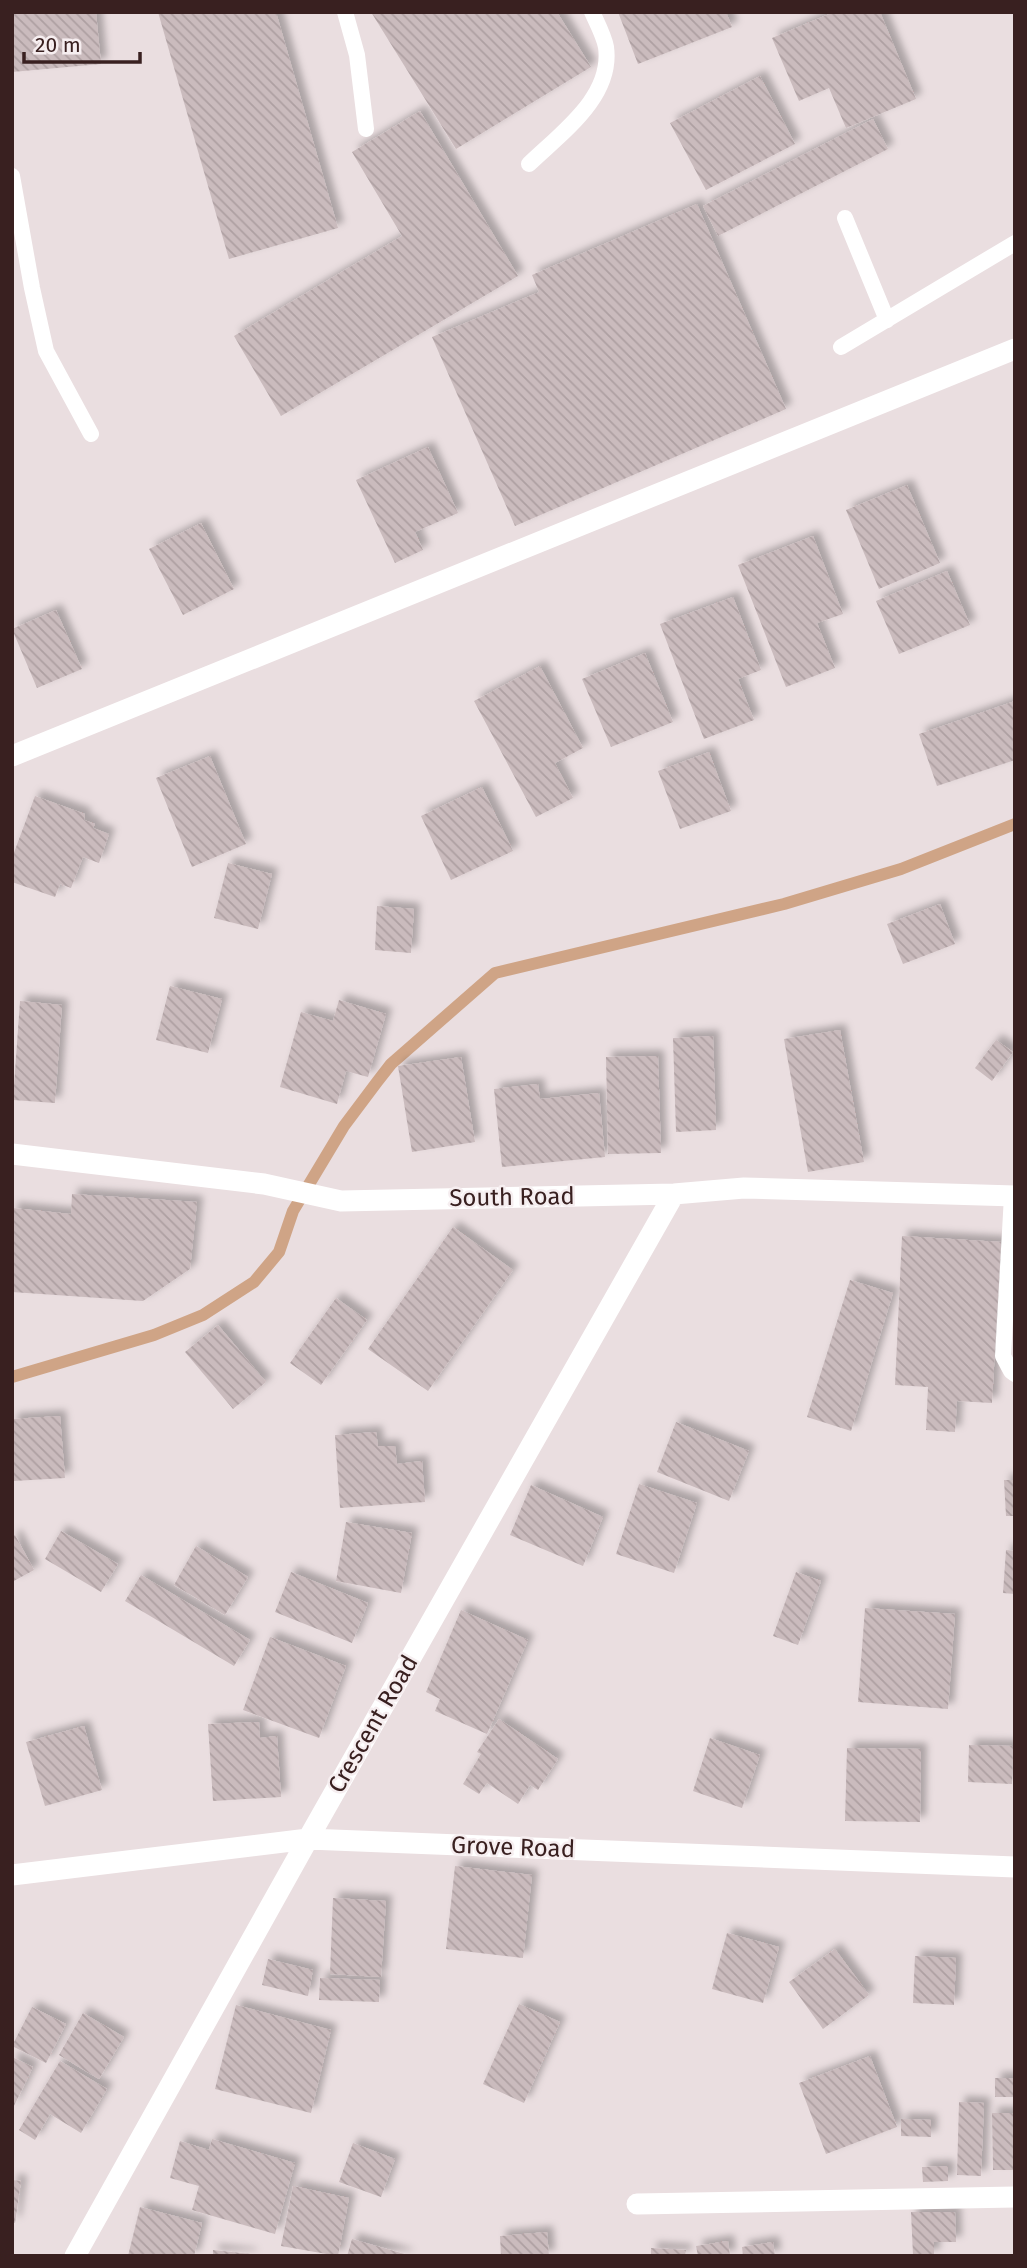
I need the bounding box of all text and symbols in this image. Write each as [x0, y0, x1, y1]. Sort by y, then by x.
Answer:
scale bar [24, 21, 140, 65]
text: 20 m [35, 32, 81, 58]
street label: South Road [449, 1182, 575, 1212]
street label: Crescent Road [322, 1650, 424, 1798]
street label: Grove Road [450, 1831, 576, 1863]

